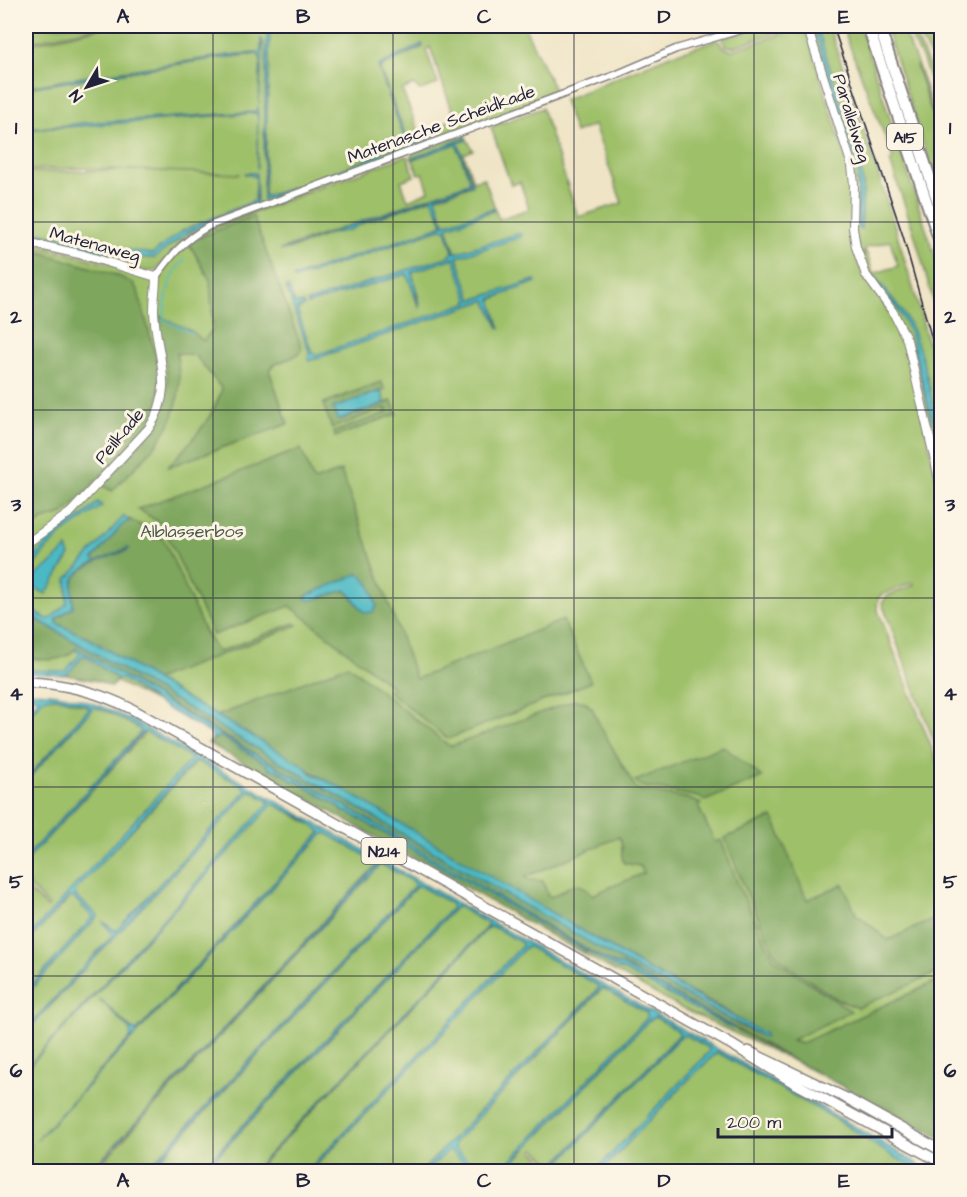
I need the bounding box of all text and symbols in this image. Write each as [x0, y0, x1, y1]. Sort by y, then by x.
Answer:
text: A [117, 3, 130, 31]
text: B [296, 3, 311, 31]
text: C [477, 3, 492, 31]
text: D [658, 3, 671, 31]
text: E [838, 3, 850, 31]
north arrow [57, 57, 117, 117]
street label: Parallelweg [825, 71, 877, 166]
street label: Matenasche Scheidkade [344, 79, 539, 170]
text: N [64, 85, 88, 107]
text: 1 [15, 114, 18, 142]
text: 1 [949, 114, 952, 142]
road number: A15 [887, 124, 923, 150]
street label: Matenaweg [47, 220, 143, 270]
text: 2 [9, 303, 22, 331]
text: 2 [943, 303, 956, 331]
street label: Peilkade [89, 403, 150, 470]
text: 3 [10, 491, 22, 519]
text: 3 [944, 491, 956, 519]
park label: Alblasserbos [140, 519, 244, 544]
text: 4 [9, 680, 23, 708]
text: 4 [943, 680, 957, 708]
road number: N214 [362, 838, 406, 864]
text: 5 [9, 868, 24, 896]
text: 5 [943, 868, 958, 896]
text: 6 [10, 1057, 23, 1085]
text: 6 [944, 1057, 957, 1085]
scale bar [718, 1101, 892, 1139]
text: 200 m [727, 1110, 781, 1135]
text: A [117, 1167, 130, 1195]
text: B [296, 1167, 311, 1195]
text: C [477, 1167, 492, 1195]
text: D [658, 1167, 671, 1195]
text: E [838, 1167, 850, 1195]

